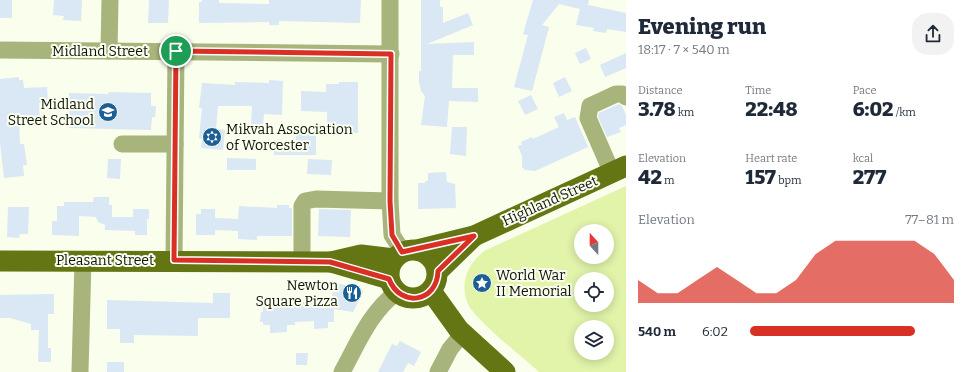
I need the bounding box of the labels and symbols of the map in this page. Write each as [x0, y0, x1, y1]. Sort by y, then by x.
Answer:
pin [159, 34, 193, 68]
street label: Midland Street [52, 43, 148, 60]
place label: Midland Street School [8, 96, 94, 129]
school or university icon: Midland Street School [97, 101, 119, 123]
place label: Mikvah Association of Worcester [226, 121, 353, 154]
synagogue icon: Mikvah Association of Worcester [201, 126, 223, 148]
street label: Highland Street [500, 172, 600, 230]
north arrow [574, 224, 614, 264]
street label: Pleasant Street [56, 252, 154, 269]
place label: World War II Memorial [496, 267, 572, 300]
place icon: World War II Memorial [471, 272, 493, 294]
place label: Newton Square Pizza [256, 277, 338, 310]
restaurant icon: Newton Square Pizza [341, 282, 363, 304]

